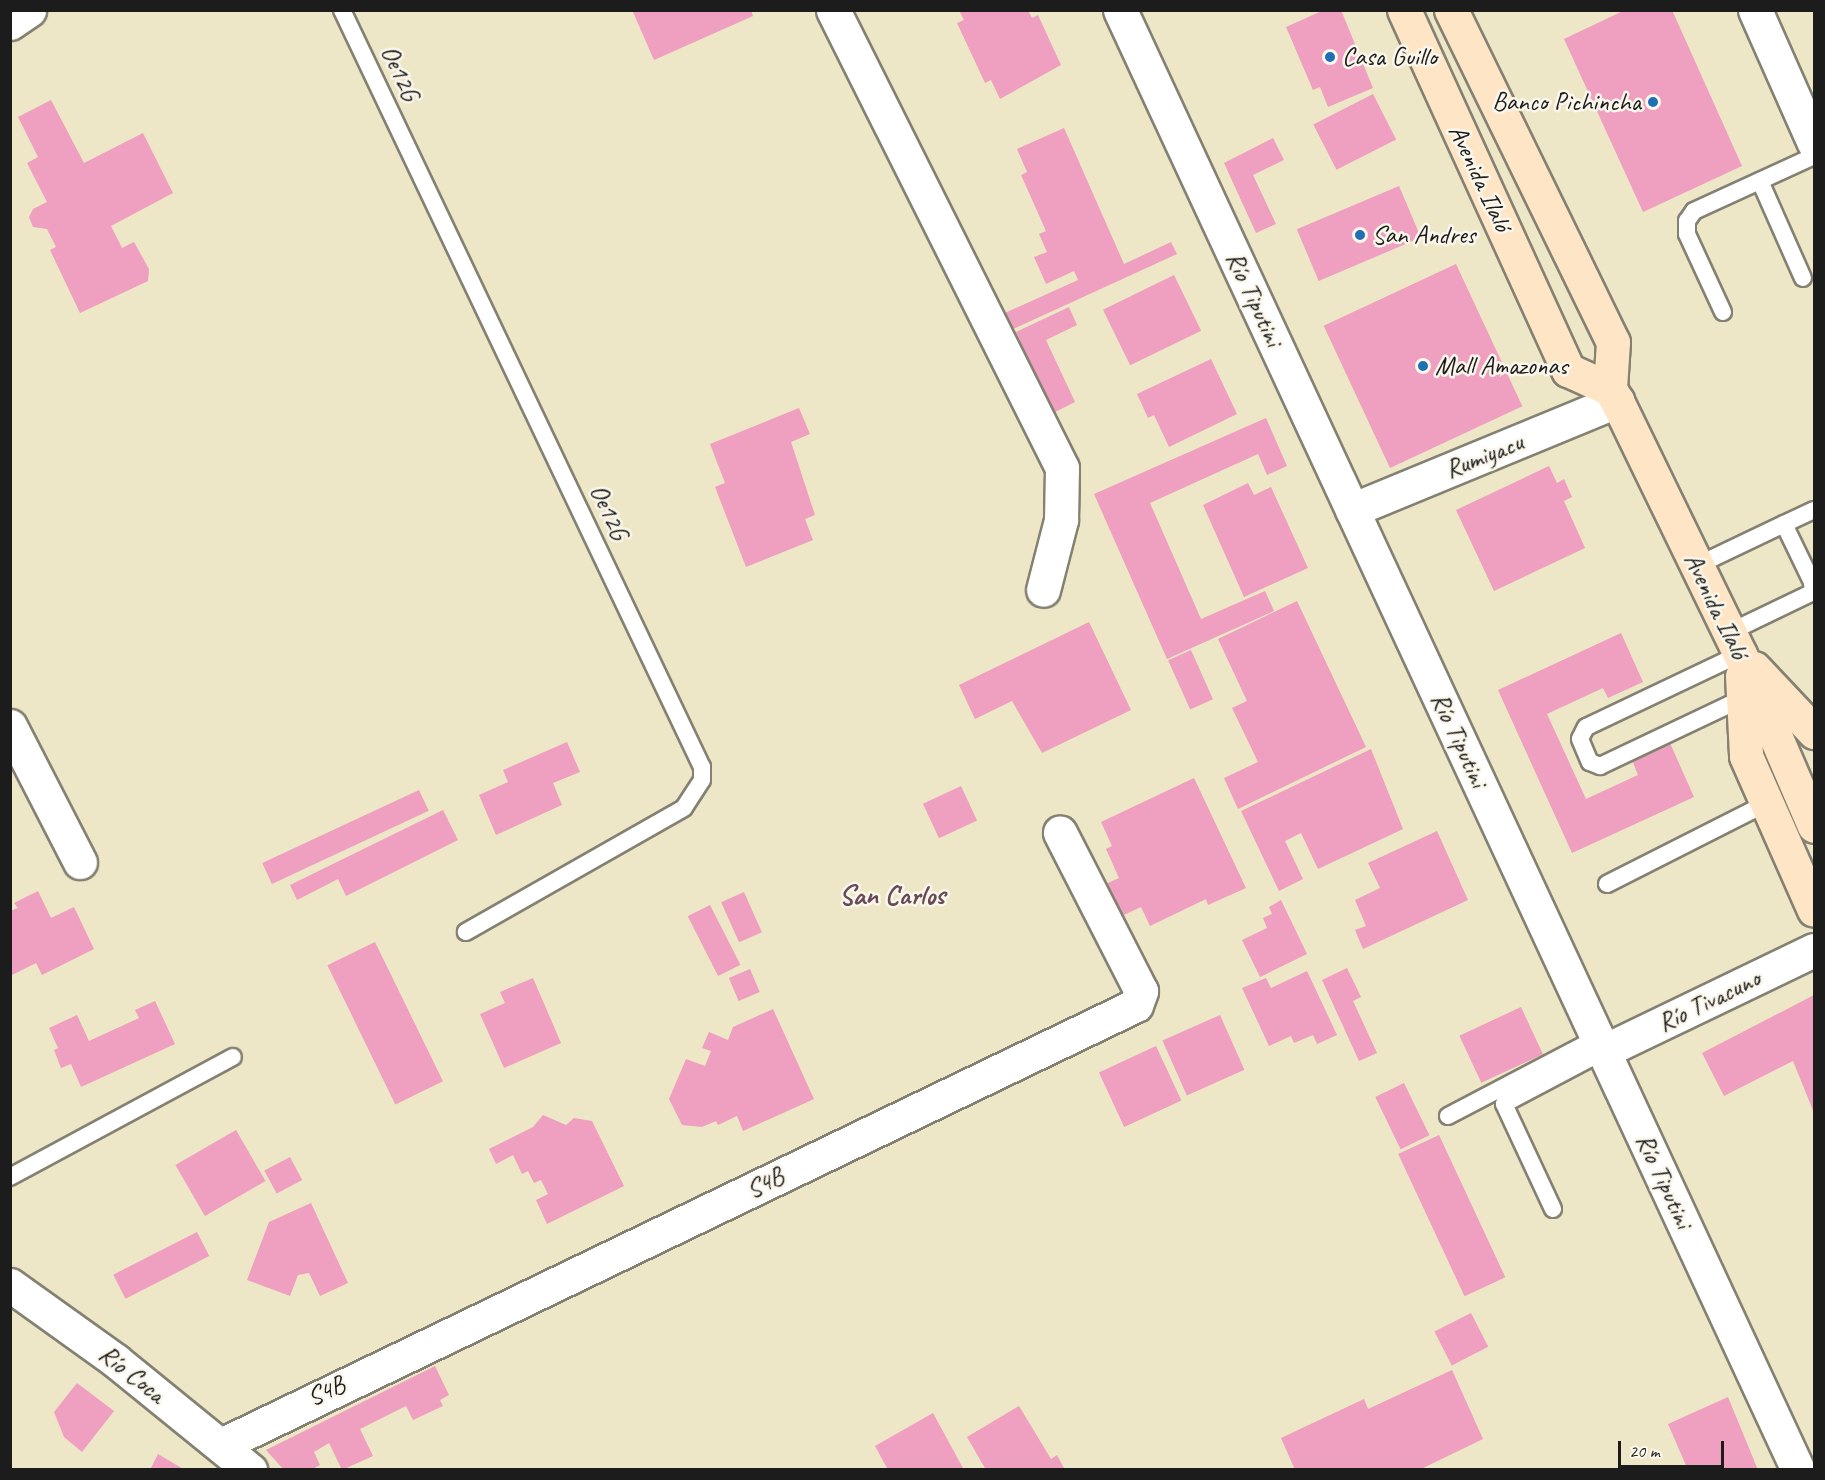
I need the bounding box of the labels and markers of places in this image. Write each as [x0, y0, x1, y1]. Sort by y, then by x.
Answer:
place label: Casa Guillo [1342, 41, 1436, 73]
marker: Casa Guillo [1323, 50, 1337, 64]
place label: Banco Pichincha [1493, 86, 1641, 118]
marker: Banco Pichincha [1646, 95, 1660, 109]
place label: San Andres [1372, 219, 1475, 251]
marker: San Andres [1353, 228, 1367, 242]
place label: Mall Amazonas [1435, 350, 1568, 382]
marker: Mall Amazonas [1416, 359, 1430, 373]

